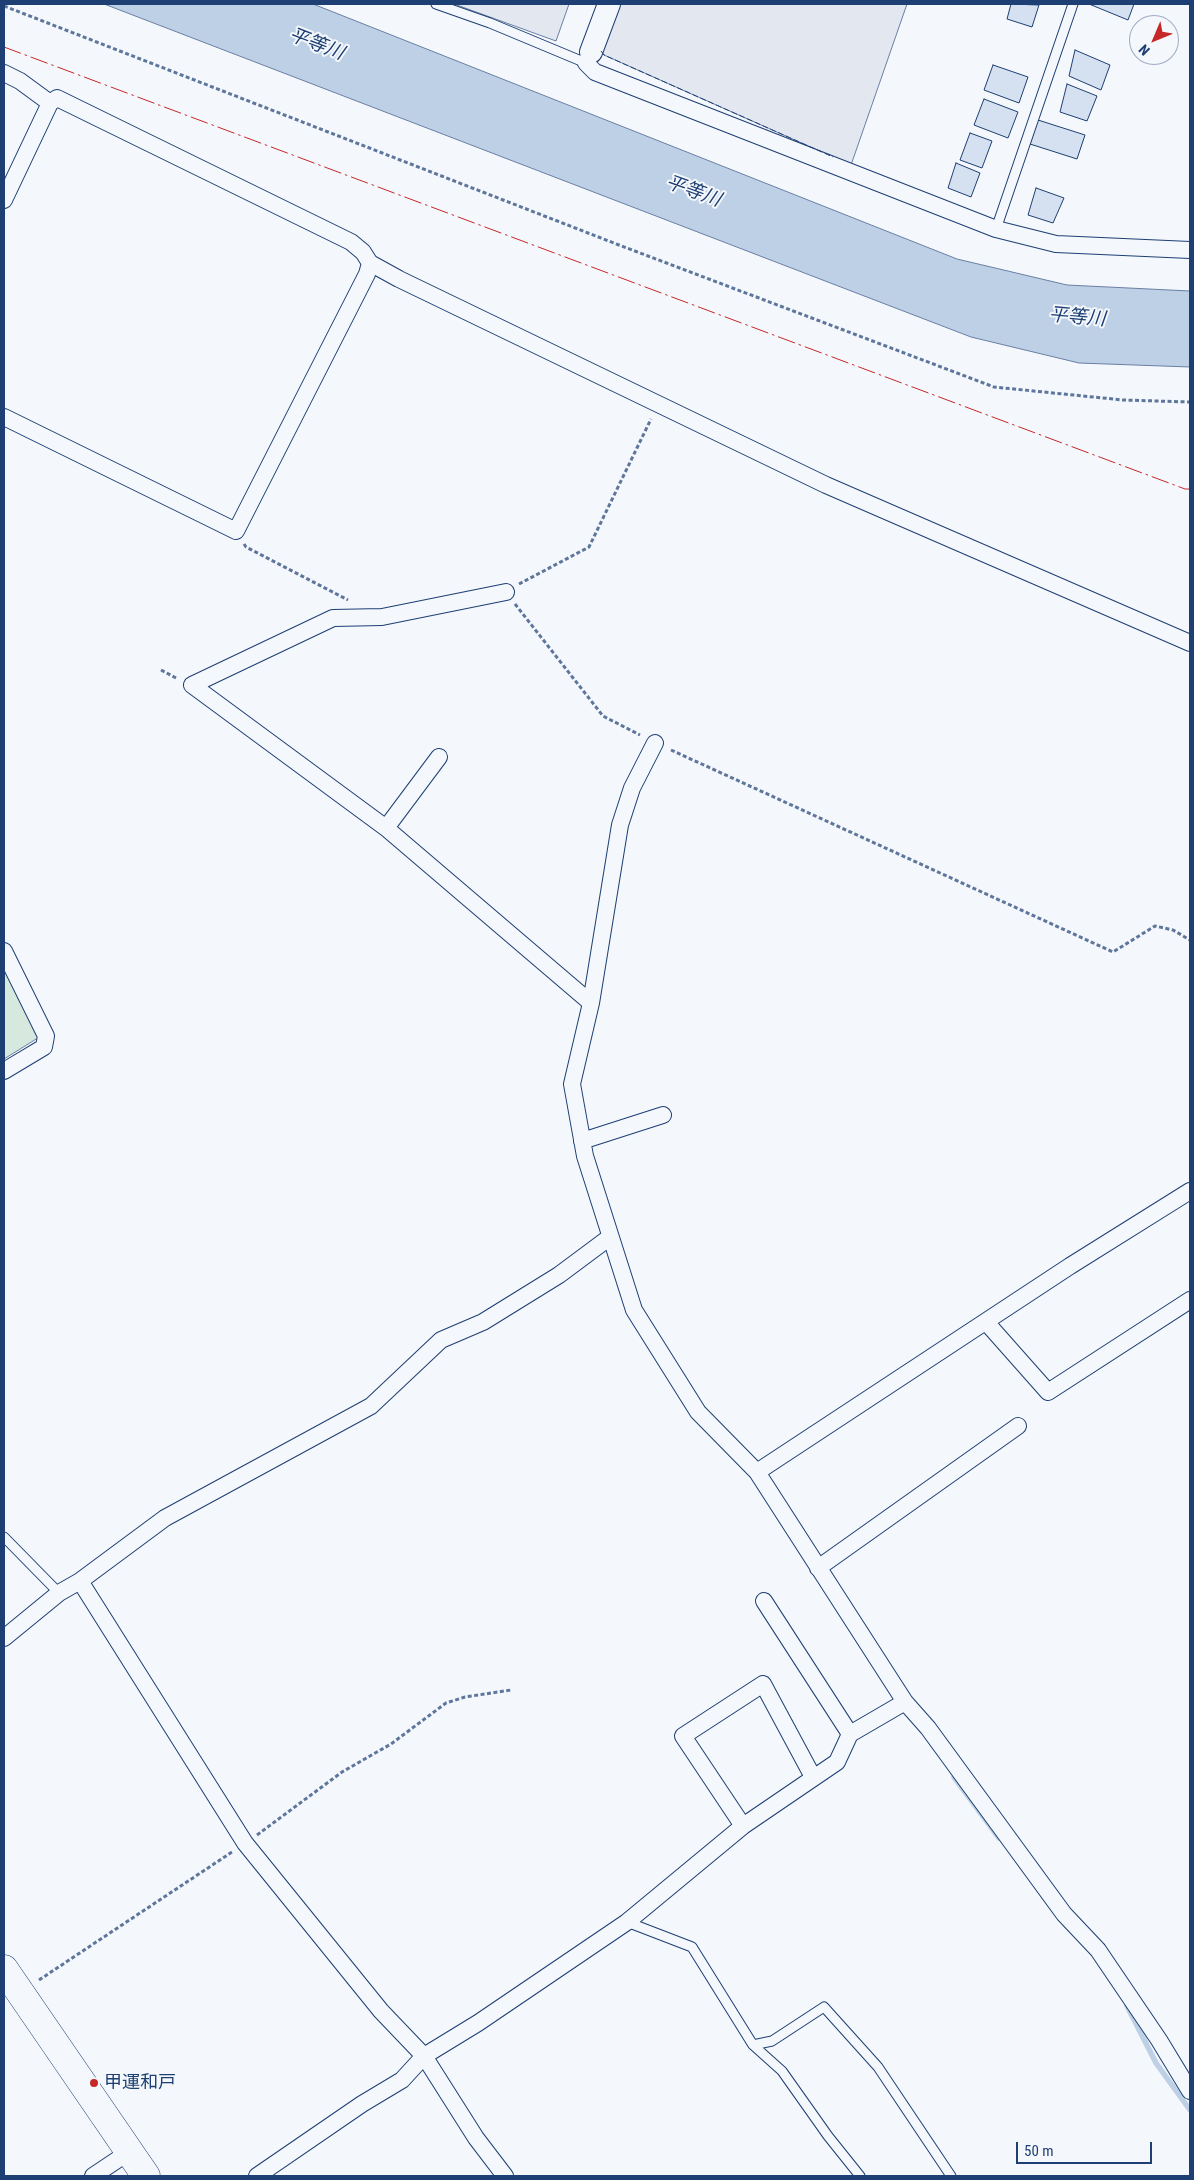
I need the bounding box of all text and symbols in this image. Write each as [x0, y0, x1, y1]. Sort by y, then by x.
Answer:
north arrow [1129, 15, 1179, 65]
water label: 平等川 [285, 24, 347, 66]
text: N [1135, 41, 1153, 59]
water label: 平等川 [662, 172, 724, 212]
water label: 平等川 [1048, 304, 1106, 332]
place label: 甲運和戸 [104, 2072, 176, 2094]
marker: 甲運和戸 [88, 2077, 100, 2089]
scale bar [1019, 2132, 1155, 2164]
text: 50 m [1024, 2142, 1054, 2160]

